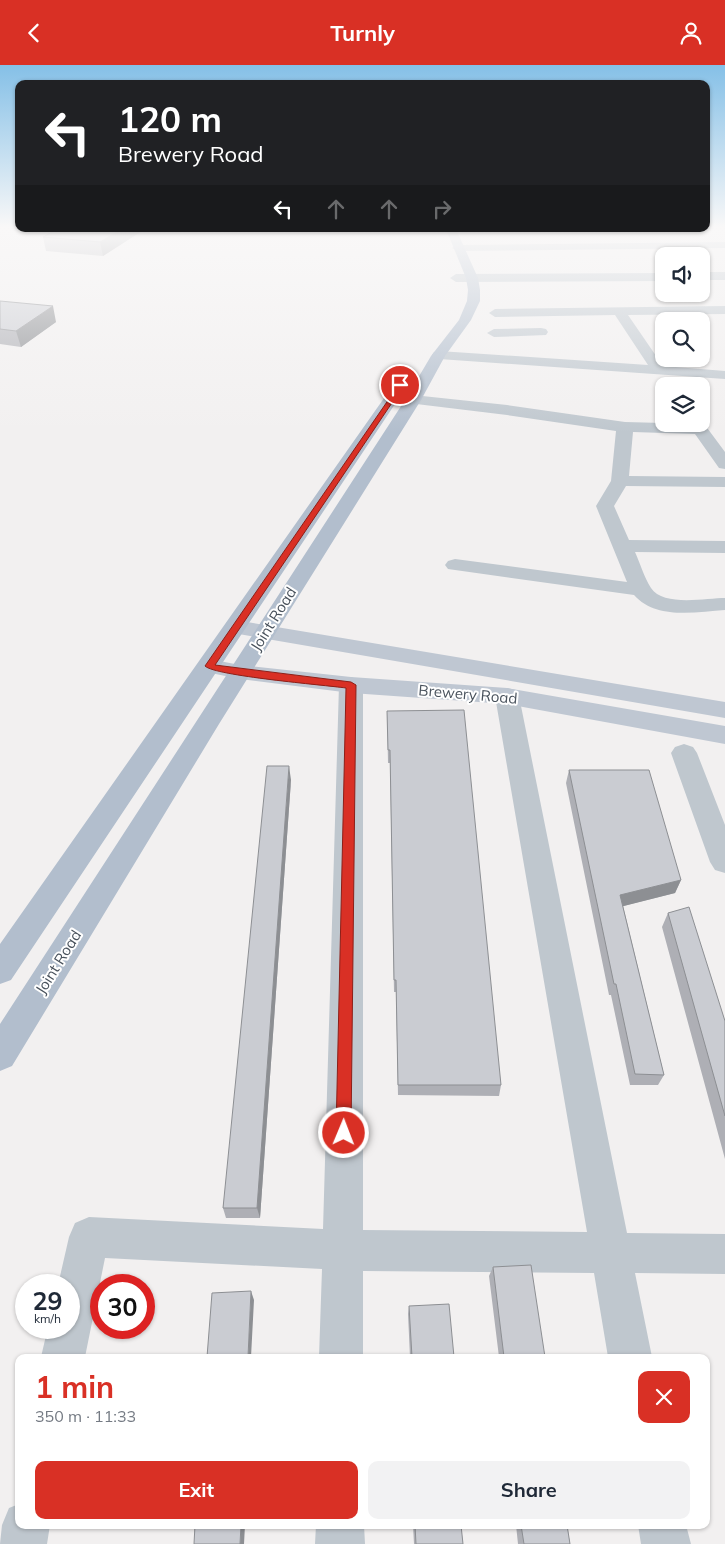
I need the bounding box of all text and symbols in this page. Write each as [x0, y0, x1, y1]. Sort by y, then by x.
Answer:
icon: back [20, 19, 48, 47]
text: Turnly [330, 19, 395, 47]
icon: person [677, 19, 705, 47]
text: 120 m [118, 97, 222, 141]
icon: left [35, 100, 100, 165]
text: Brewery Road [118, 140, 264, 168]
icon: left [269, 195, 297, 223]
icon: ahead [322, 195, 350, 223]
icon: ahead [375, 195, 403, 223]
icon: right [428, 195, 456, 223]
map controls [655, 247, 710, 432]
button: sound [655, 247, 710, 302]
button: search [655, 312, 710, 367]
pin [379, 364, 421, 406]
icon: arrive [386, 371, 414, 399]
button: layers [655, 377, 710, 432]
street label: Joint Road [246, 584, 300, 654]
street label: Brewery Road [418, 680, 518, 708]
street label: Joint Road [31, 927, 85, 997]
position arrow [317, 1106, 369, 1158]
speed limit sign: 30 [90, 1274, 155, 1339]
text: 29 [32, 1285, 63, 1316]
text: km/h [34, 1311, 61, 1326]
text: 1 min [35, 1368, 114, 1406]
button: close [638, 1371, 690, 1423]
text: 350 m · 11:33 [35, 1406, 136, 1426]
button: Exit [35, 1461, 358, 1519]
button: Share [368, 1461, 690, 1519]

